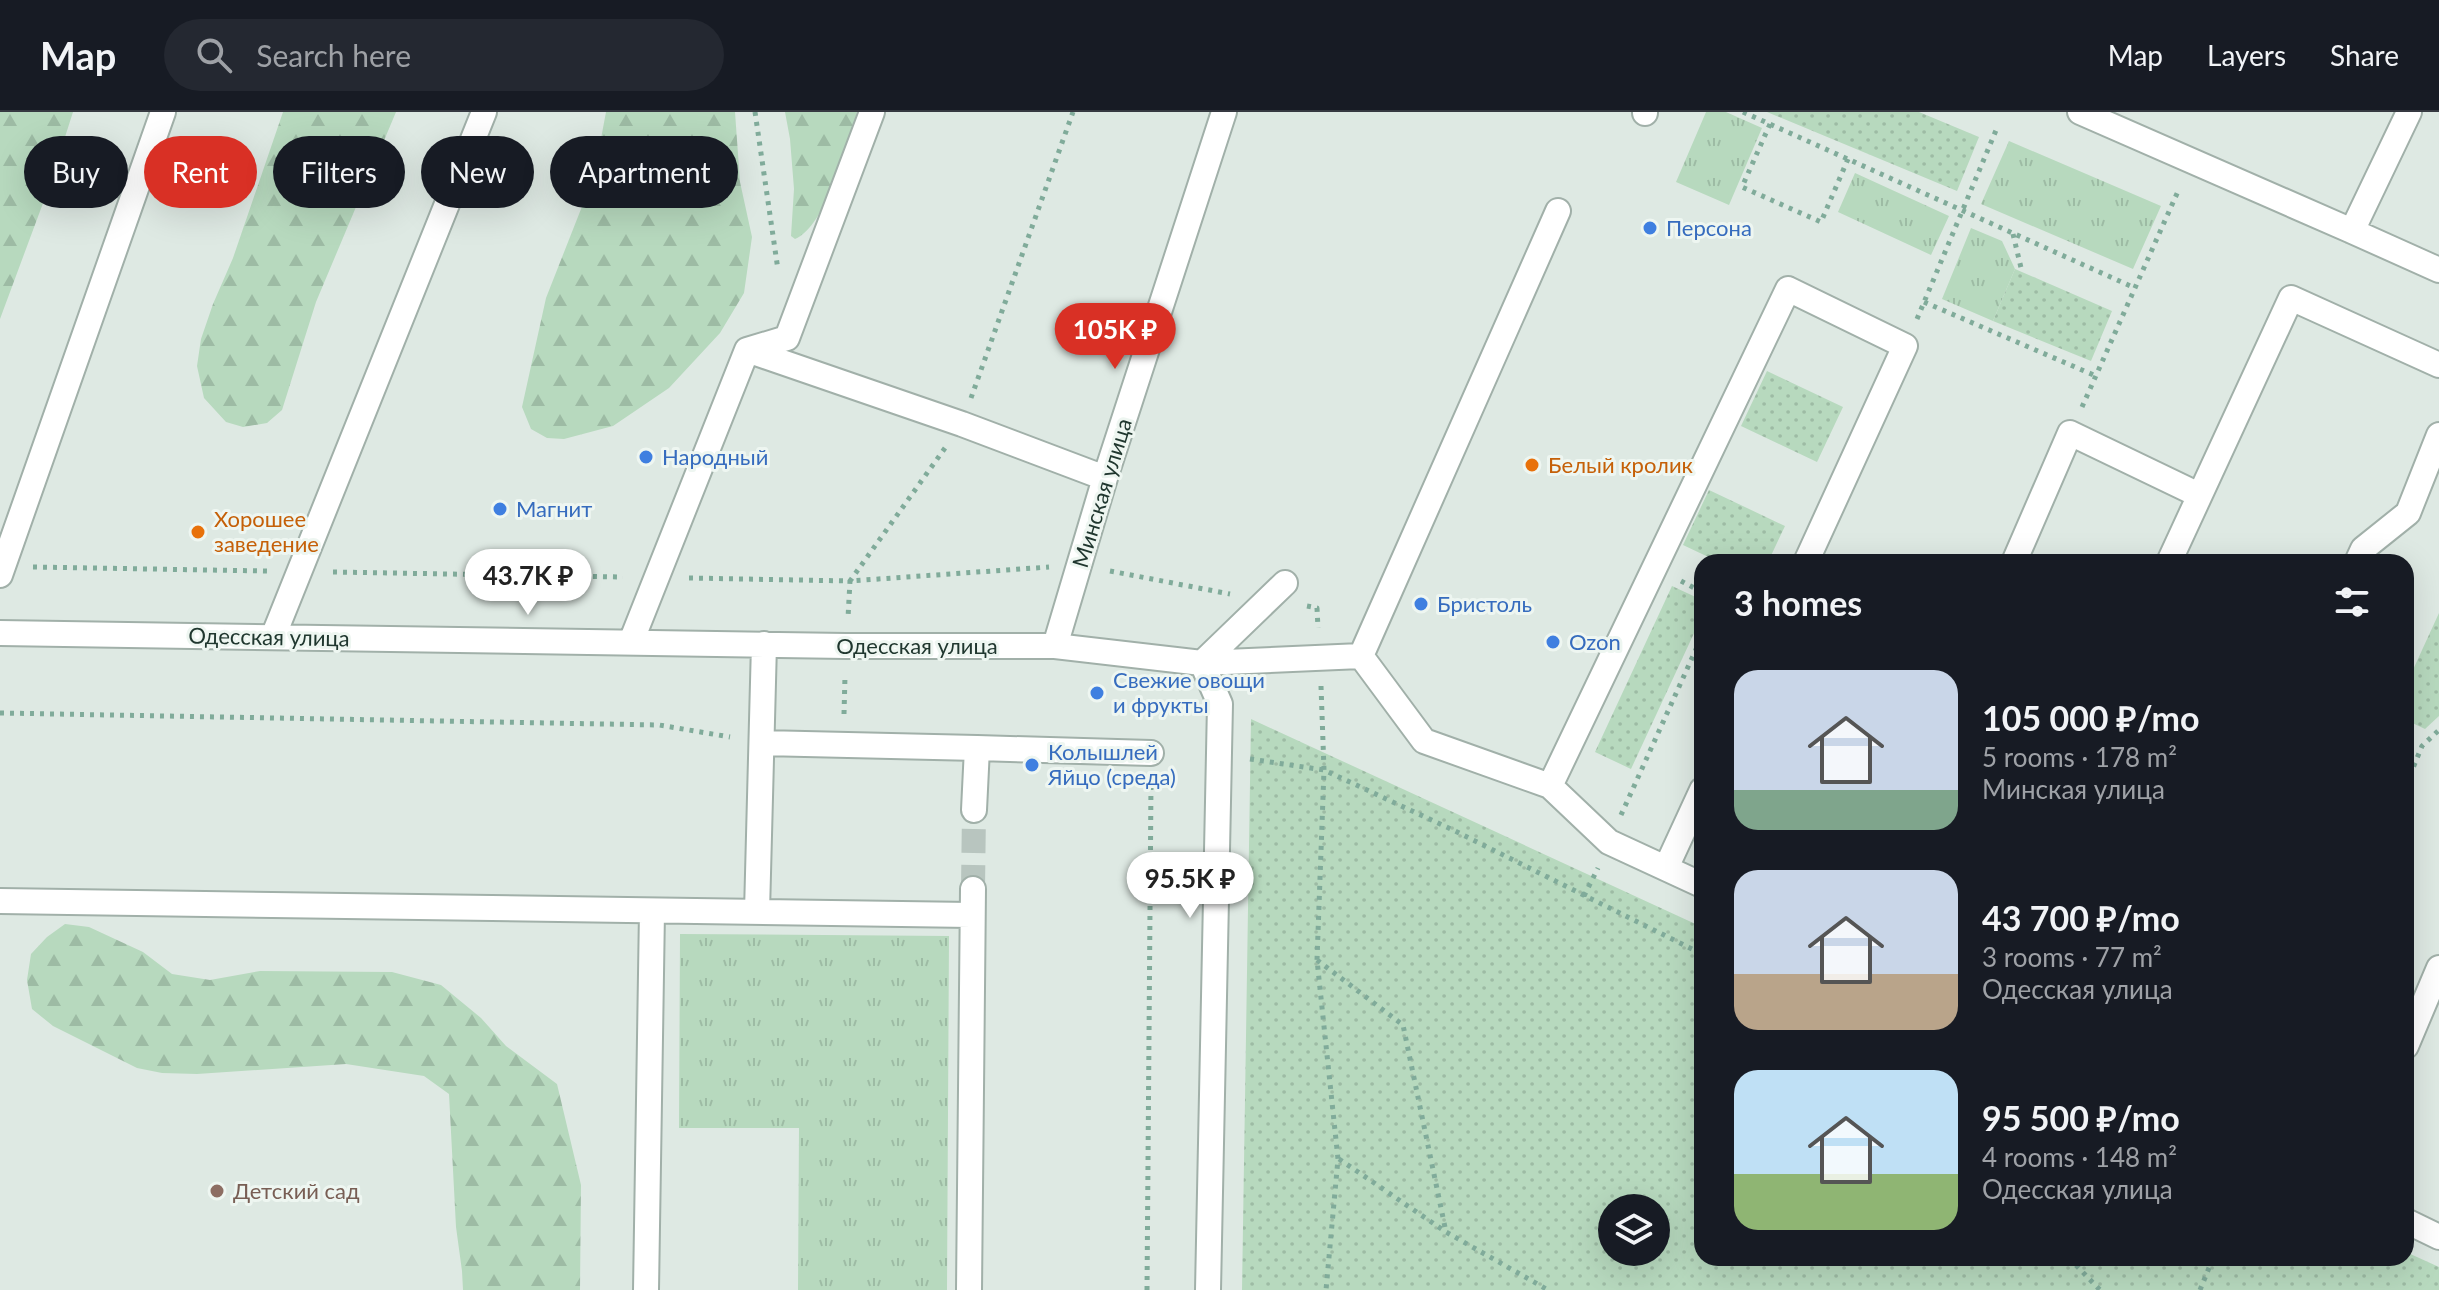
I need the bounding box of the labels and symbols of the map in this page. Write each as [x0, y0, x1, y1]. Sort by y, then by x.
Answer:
place label: Персона [1666, 214, 1752, 241]
marker: Персона [1641, 219, 1659, 237]
pin: 105K ₽ [1050, 303, 1180, 371]
street label: Минская улица [1066, 415, 1137, 571]
place label: Народный [662, 443, 768, 470]
marker: Народный [637, 448, 655, 466]
place label: Белый кролик [1548, 451, 1694, 478]
marker: Белый кролик [1523, 456, 1541, 474]
place label: Магнит [516, 495, 592, 522]
marker: Магнит [491, 500, 509, 518]
place label: Хорошее заведение [214, 505, 319, 557]
marker: Хорошее заведение [189, 523, 207, 541]
pin: 43.7K ₽ [454, 549, 602, 617]
place label: Бристоль [1437, 590, 1532, 617]
marker: Бристоль [1412, 595, 1430, 613]
street label: Одесская улица [188, 622, 350, 651]
place label: Ozon [1569, 628, 1621, 655]
street label: Одесская улица [836, 632, 998, 659]
marker: Ozon [1544, 633, 1562, 651]
place label: Свежие овощи и фрукты [1113, 666, 1265, 718]
marker: Свежие овощи и фрукты [1088, 684, 1106, 702]
place label: Колышлей Яйцо (среда) [1047, 738, 1176, 790]
marker: Колышлей Яйцо (среда) [1023, 756, 1041, 774]
pin: 95.5K ₽ [1116, 852, 1264, 920]
place label: Детский сад [233, 1177, 360, 1204]
marker: Детский сад [208, 1182, 226, 1200]

